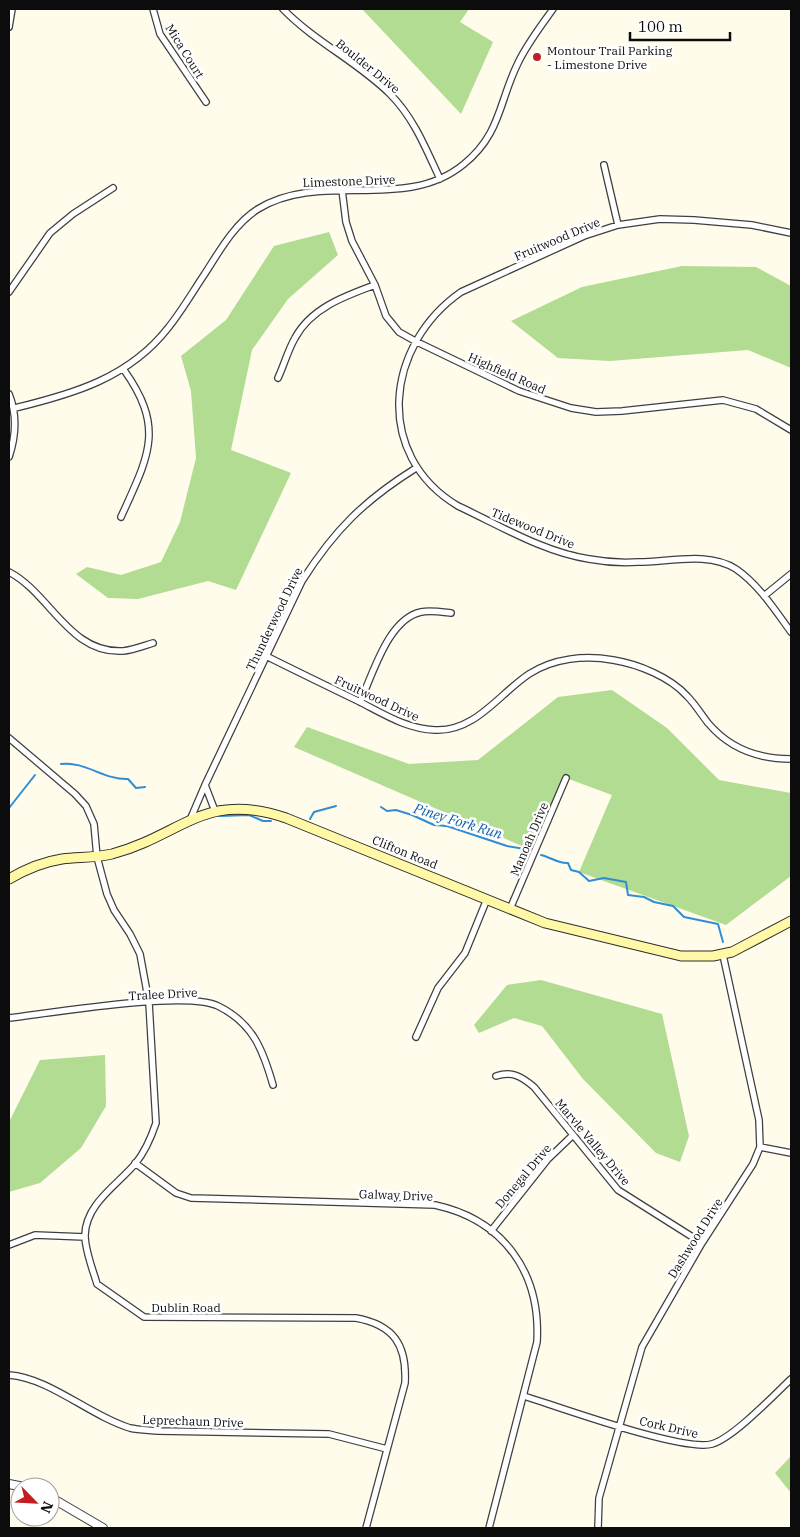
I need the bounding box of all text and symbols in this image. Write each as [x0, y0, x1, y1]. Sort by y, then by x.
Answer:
scale bar [630, 10, 730, 42]
text: 100 m [638, 17, 683, 36]
street label: Mica Court [162, 21, 208, 81]
street label: Boulder Drive [333, 36, 403, 96]
place label: Montour Trail Parking - Limestone Drive [547, 43, 673, 72]
marker: Montour Trail Parking - Limestone Drive [531, 51, 543, 63]
street label: Limestone Drive [302, 172, 396, 190]
street label: Fruitwood Drive [512, 214, 602, 264]
street label: Highfield Road [466, 349, 548, 397]
street label: Tidewood Drive [489, 504, 577, 552]
street label: Thunderwood Drive [242, 565, 306, 673]
street label: Fruitwood Drive [332, 672, 422, 724]
water label: Piney Fork Run [411, 799, 504, 843]
street label: Manoah Drive [507, 800, 551, 878]
street label: Clifton Road [370, 832, 440, 872]
street label: Tralee Drive [128, 985, 198, 1003]
street label: Marvle Valley Drive [552, 1096, 634, 1188]
street label: Donegal Drive [492, 1141, 554, 1211]
street label: Galway Drive [359, 1186, 433, 1204]
street label: Dashwood Drive [664, 1195, 726, 1281]
street label: Dublin Road [151, 1300, 221, 1315]
street label: Leprechaun Drive [142, 1412, 244, 1430]
street label: Cork Drive [638, 1413, 700, 1441]
north arrow [10, 1477, 60, 1527]
text: N [36, 1499, 57, 1516]

